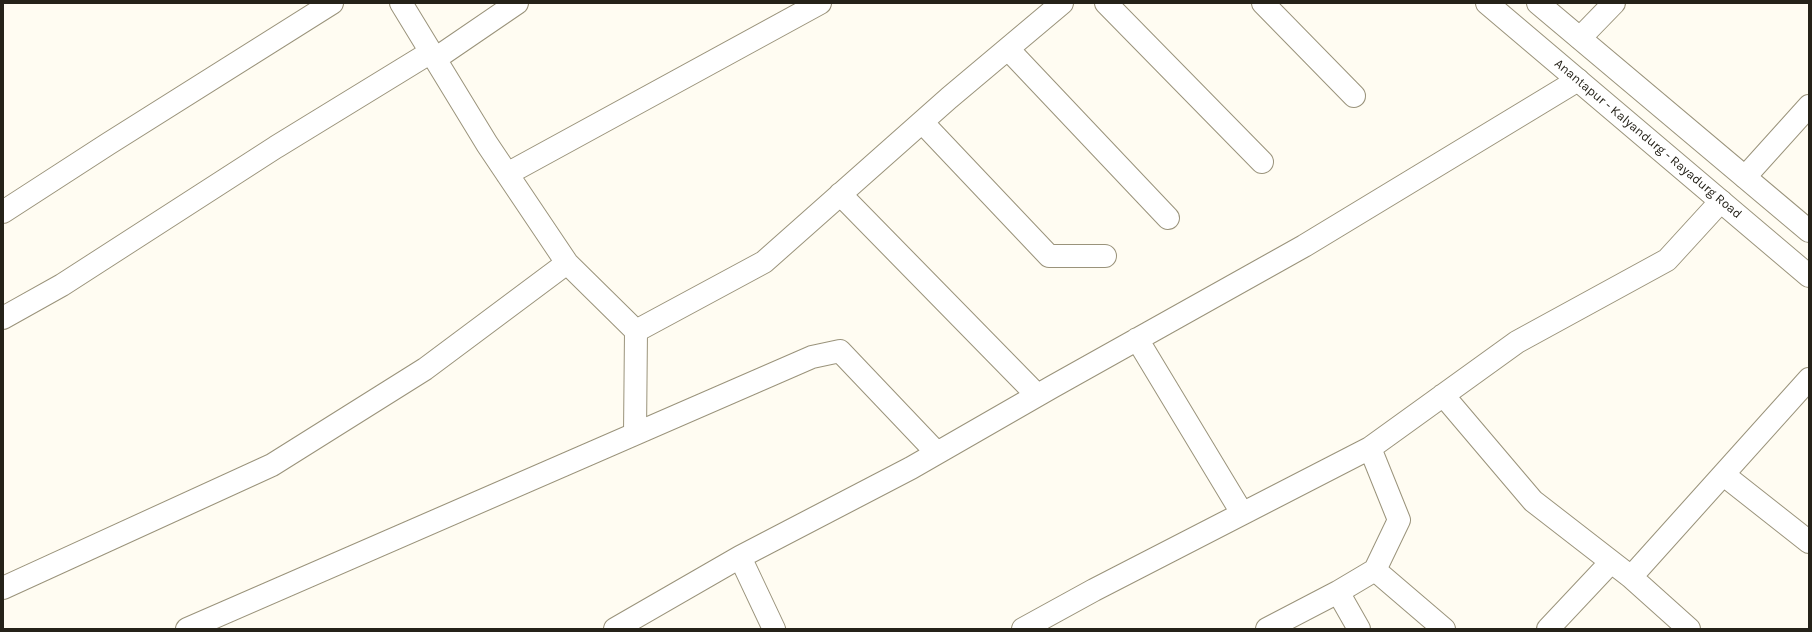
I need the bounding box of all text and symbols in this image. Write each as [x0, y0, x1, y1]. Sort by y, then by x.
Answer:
street label: Anantapur - Kalyandurg - Rayadurg Road [1551, 56, 1745, 222]

